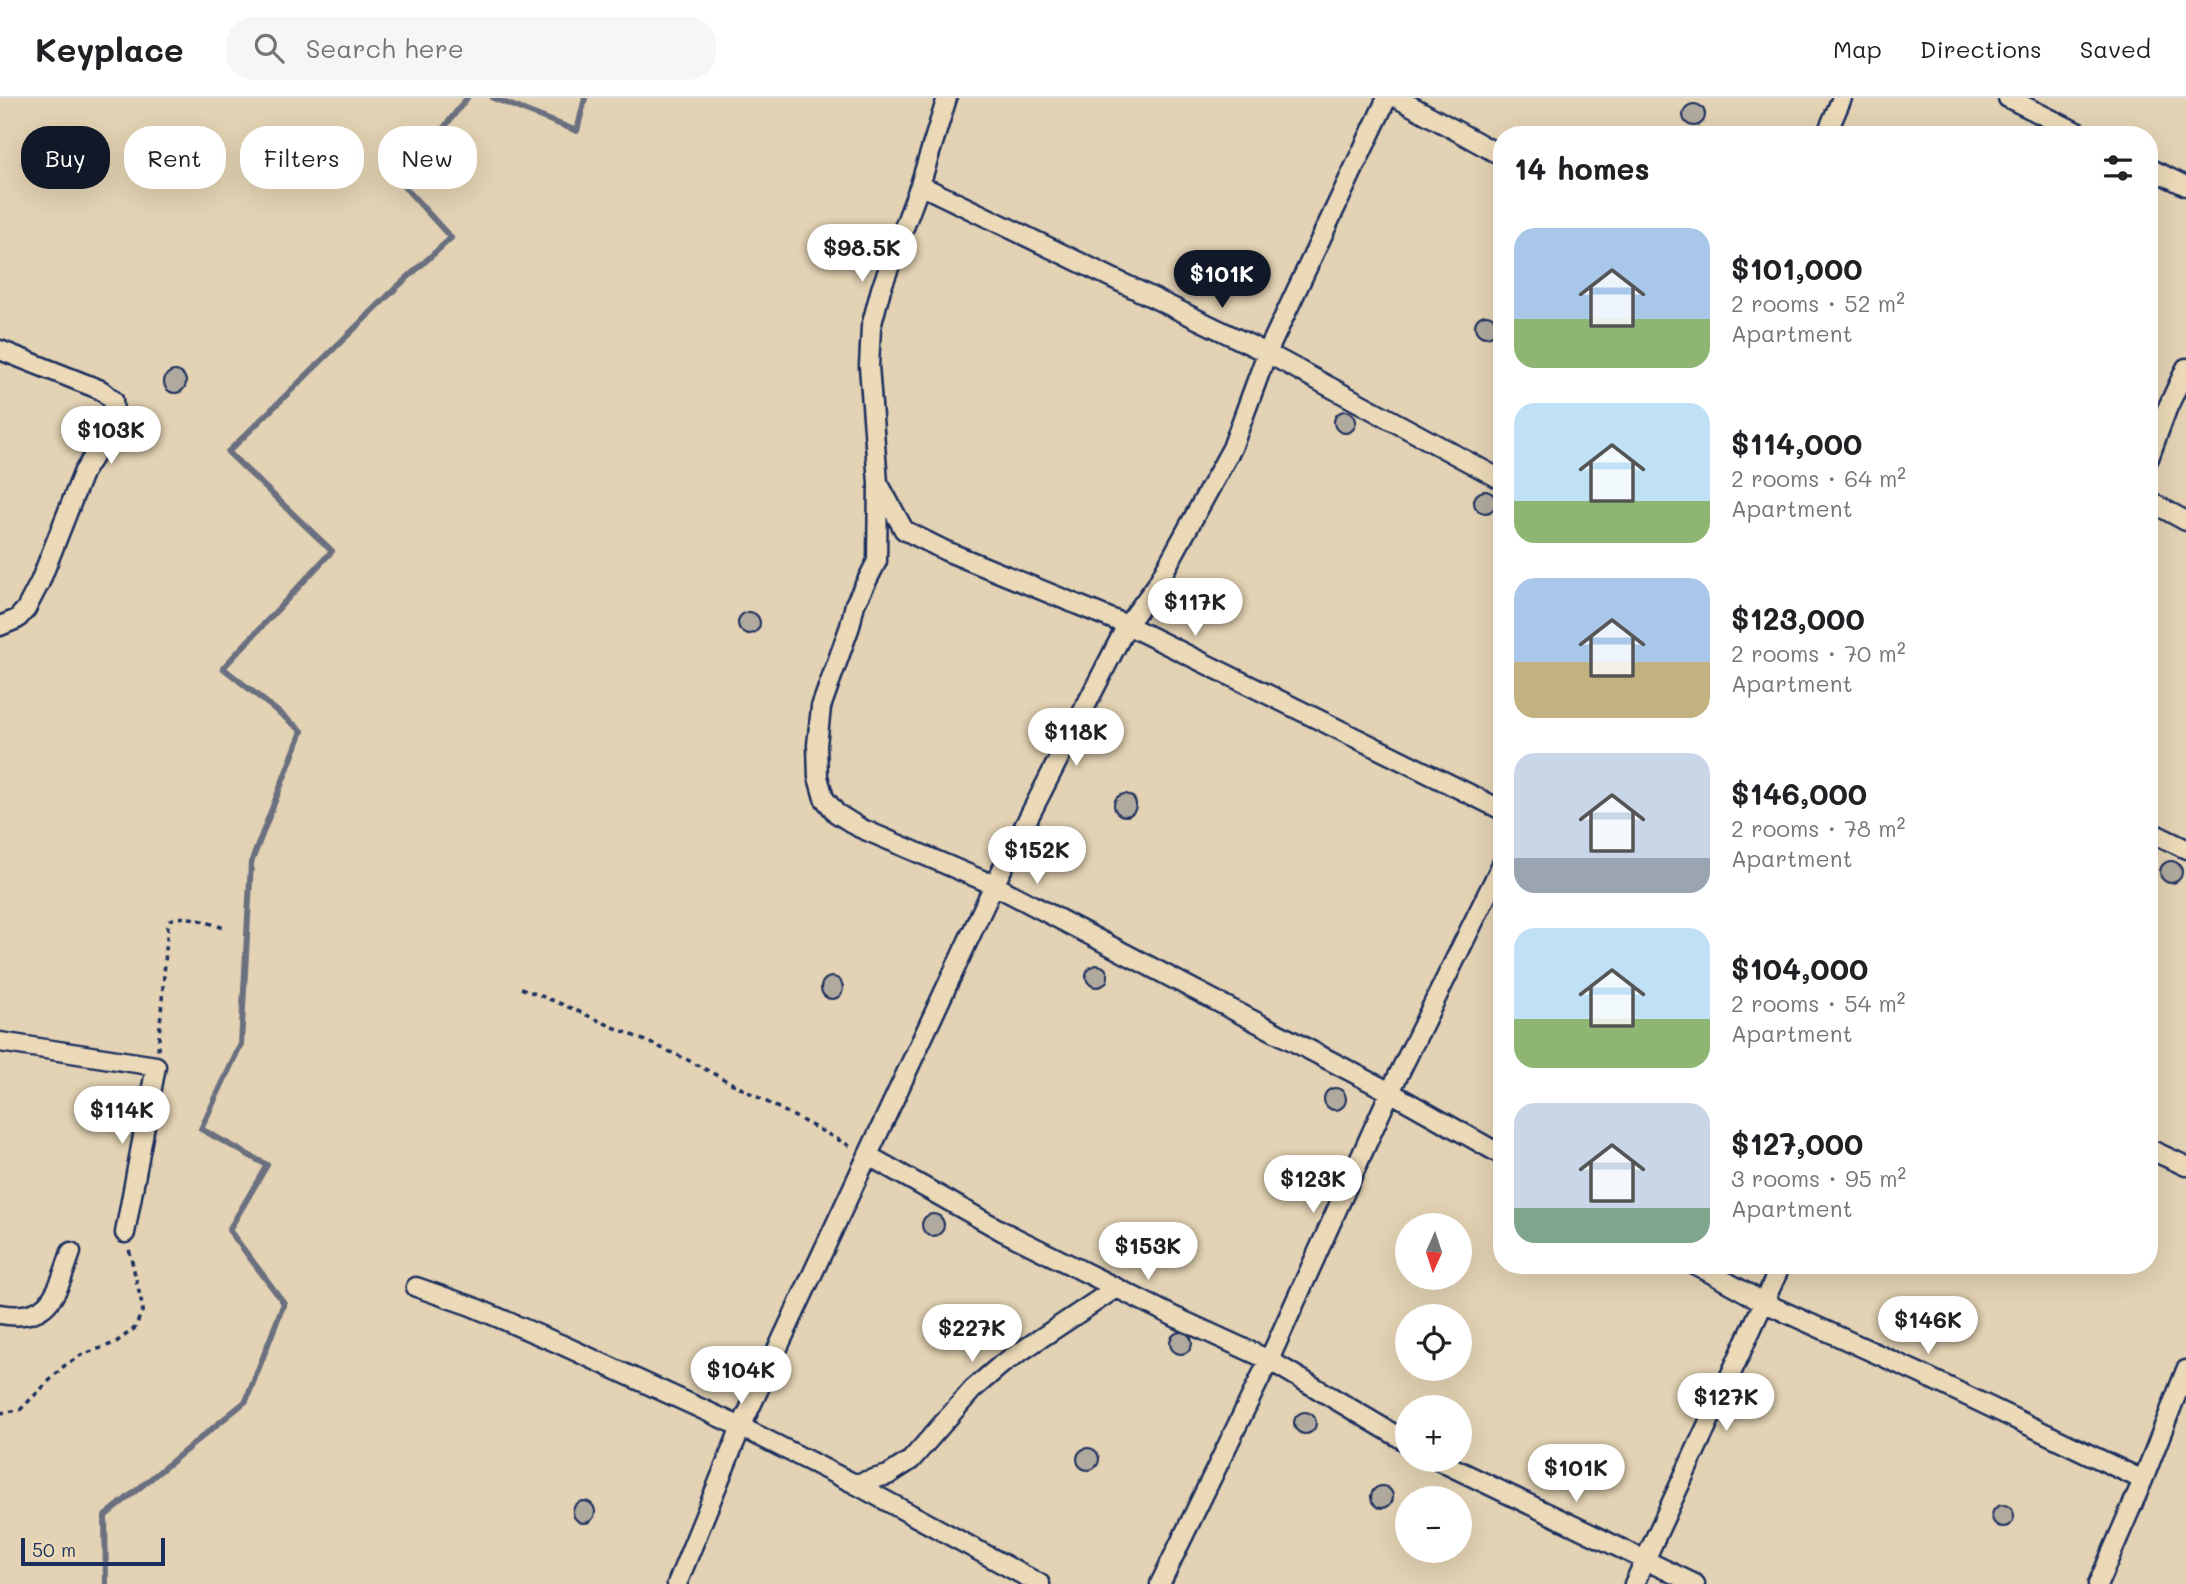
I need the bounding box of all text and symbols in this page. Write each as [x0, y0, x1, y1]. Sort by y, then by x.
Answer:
search box [226, 17, 716, 80]
text: Keyplace [35, 27, 184, 70]
icon: search [250, 29, 288, 67]
text: Search here [306, 31, 464, 65]
text: Map [1833, 33, 1882, 64]
text: Directions [1920, 33, 2042, 64]
text: Saved [2080, 33, 2151, 64]
chip: Buy [21, 126, 110, 189]
chip: Rent [124, 126, 226, 189]
chip: Filters [240, 126, 364, 189]
chip: New [378, 126, 477, 189]
text: 14 homes [1514, 148, 1650, 188]
icon: filters [2099, 149, 2137, 187]
pin: $98.5K [805, 225, 919, 284]
text: $98.5K [823, 232, 901, 262]
text: $101,000 [1731, 248, 1863, 288]
pin: $101K [1173, 250, 1271, 310]
icon: home [1570, 256, 1654, 340]
text: $101K [1190, 258, 1254, 288]
text: 2 rooms · 52 m² [1731, 288, 1905, 318]
text: Apartment [1731, 318, 1853, 348]
pin: $103K [62, 406, 160, 466]
text: $103K [77, 414, 145, 444]
text: $114,000 [1731, 423, 1862, 463]
icon: home [1570, 431, 1654, 515]
text: 2 rooms · 64 m² [1731, 463, 1906, 493]
text: Apartment [1731, 493, 1853, 523]
pin: $117K [1146, 578, 1244, 638]
text: $117K [1164, 586, 1226, 616]
text: $123,000 [1731, 598, 1865, 638]
icon: home [1570, 606, 1654, 690]
text: 2 rooms · 70 m² [1731, 638, 1906, 668]
text: Apartment [1731, 668, 1853, 698]
pin: $118K [1027, 708, 1125, 768]
text: $118K [1044, 716, 1108, 746]
text: $146,000 [1731, 773, 1867, 813]
icon: home [1570, 781, 1654, 865]
text: 2 rooms · 78 m² [1731, 813, 1905, 843]
pin: $152K [988, 826, 1086, 886]
text: $152K [1004, 834, 1070, 864]
text: Apartment [1731, 843, 1853, 873]
text: $104,000 [1731, 948, 1868, 988]
icon: home [1570, 956, 1654, 1040]
text: 2 rooms · 54 m² [1731, 988, 1906, 1018]
text: Apartment [1731, 1018, 1853, 1048]
pin: $114K [73, 1086, 171, 1146]
text: $114K [90, 1094, 154, 1124]
text: $127,000 [1731, 1123, 1863, 1163]
icon: home [1570, 1131, 1654, 1215]
pin: $123K [1264, 1156, 1362, 1215]
text: $123K [1280, 1163, 1346, 1193]
text: 3 rooms · 95 m² [1731, 1163, 1906, 1193]
text: Apartment [1731, 1193, 1853, 1223]
north arrow [1395, 1213, 1472, 1290]
map controls [1395, 1213, 1472, 1563]
pin: $153K [1099, 1222, 1197, 1282]
text: $153K [1115, 1230, 1181, 1260]
pin: $146K [1879, 1296, 1977, 1356]
pin: $227K [923, 1304, 1021, 1364]
button: locate [1395, 1304, 1472, 1381]
text: $146K [1894, 1304, 1962, 1334]
text: $227K [938, 1312, 1006, 1342]
pin: $104K [692, 1346, 790, 1406]
text: $104K [707, 1354, 775, 1384]
pin: $127K [1677, 1374, 1775, 1433]
text: $127K [1693, 1381, 1759, 1411]
button: + [1395, 1395, 1472, 1472]
pin: $101K [1527, 1444, 1625, 1504]
text: $101K [1544, 1452, 1608, 1482]
button: − [1395, 1486, 1472, 1563]
scale bar [21, 1535, 164, 1567]
text: 50 m [32, 1537, 76, 1562]

